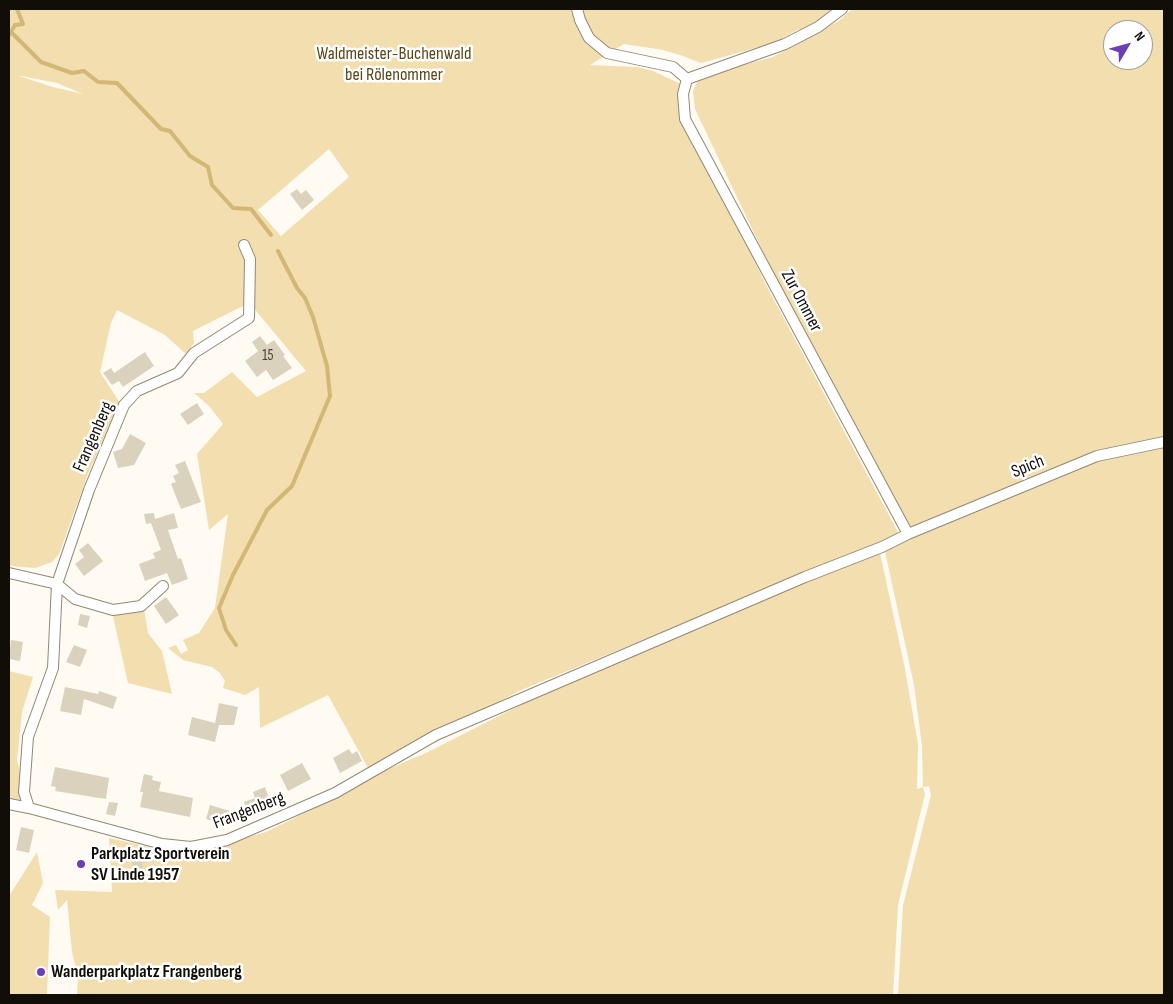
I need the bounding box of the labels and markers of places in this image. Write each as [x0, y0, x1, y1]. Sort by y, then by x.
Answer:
place label: Parkplatz Sportverein SV Linde 1957 [91, 843, 230, 886]
marker: Parkplatz Sportverein SV Linde 1957 [75, 858, 87, 870]
place label: Wanderparkplatz Frangenberg [51, 961, 242, 983]
marker: Wanderparkplatz Frangenberg [35, 966, 47, 978]

